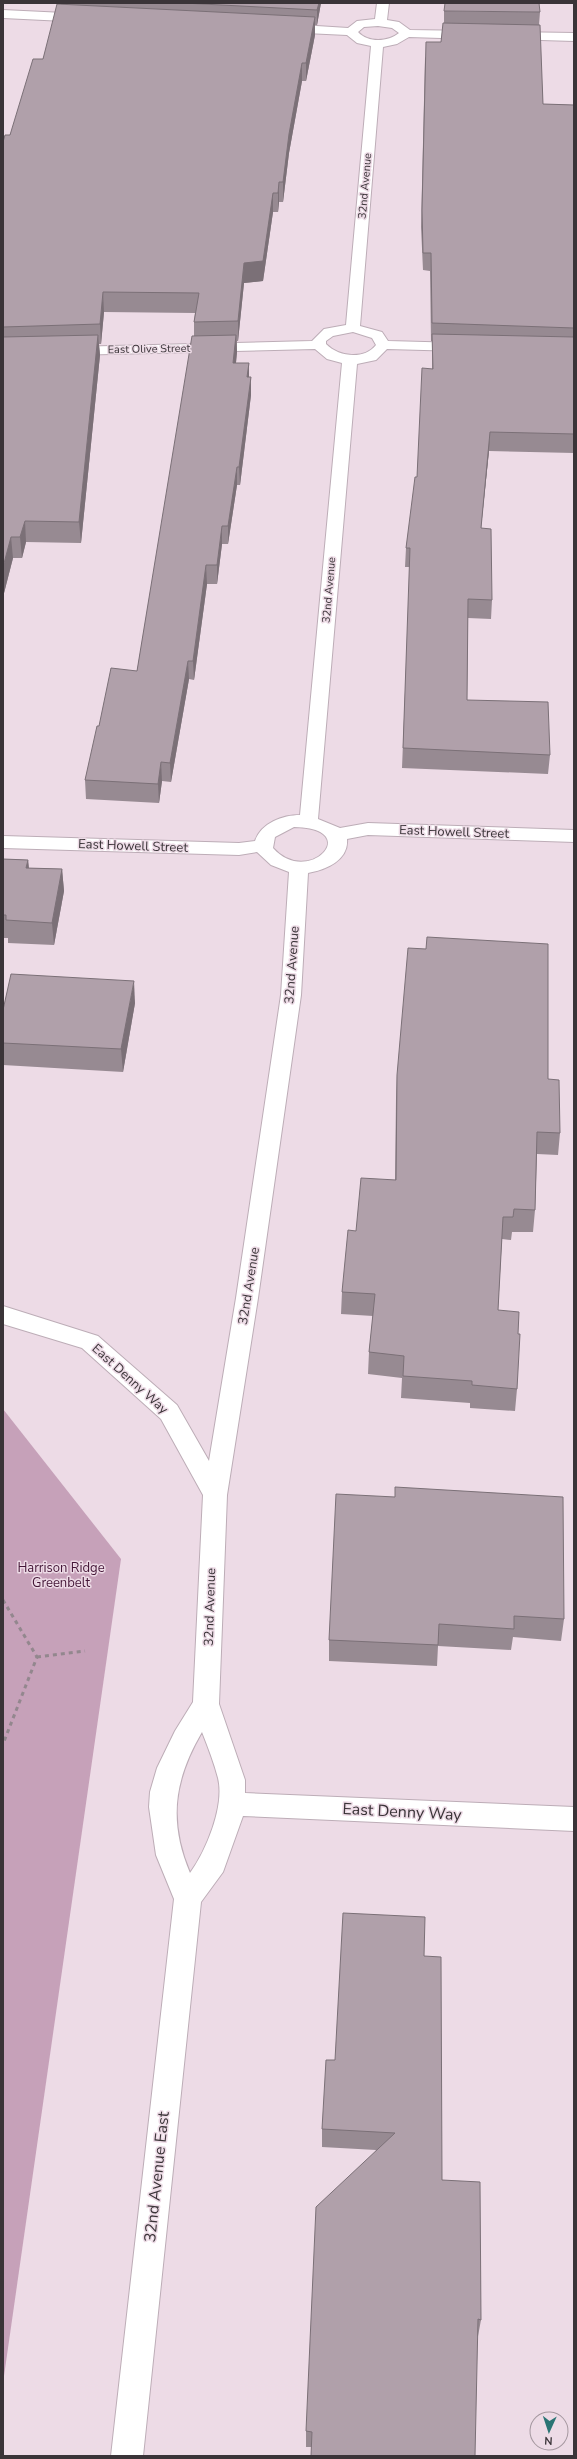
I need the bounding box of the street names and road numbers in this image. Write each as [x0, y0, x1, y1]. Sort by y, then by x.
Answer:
street label: 32nd Avenue [355, 152, 375, 220]
street label: East Olive Street [108, 341, 191, 357]
street label: 32nd Avenue [319, 556, 339, 624]
street label: East Howell Street [399, 821, 510, 843]
street label: East Howell Street [78, 835, 189, 857]
street label: 32nd Avenue [280, 925, 304, 1005]
street label: 32nd Avenue [234, 1246, 264, 1326]
street label: East Denny Way [88, 1340, 172, 1418]
street label: 32nd Avenue [200, 1568, 220, 1646]
street label: East Denny Way [342, 1798, 463, 1826]
street label: 32nd Avenue East [139, 2110, 175, 2243]

